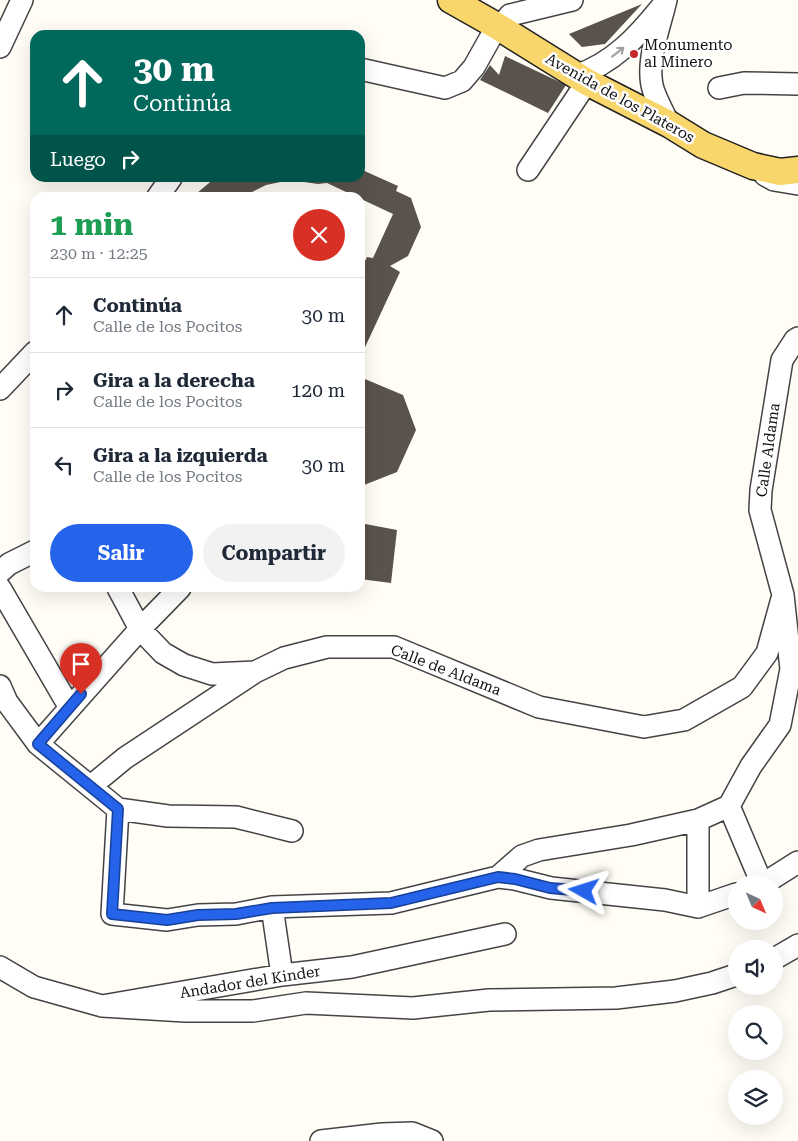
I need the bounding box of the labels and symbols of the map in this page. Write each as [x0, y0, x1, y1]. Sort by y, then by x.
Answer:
place label: Monumento al Minero [644, 36, 733, 71]
one-way arrow [611, 47, 624, 58]
marker: Monumento al Minero [628, 48, 640, 60]
street label: Avenida de los Plateros [542, 50, 698, 146]
street label: Calle Aldama [752, 402, 784, 498]
street label: Calle de Aldama [388, 641, 504, 699]
pin [60, 643, 102, 694]
position arrow [557, 864, 609, 916]
north arrow [728, 875, 782, 930]
street label: Andador del Kinder [178, 962, 322, 1002]

